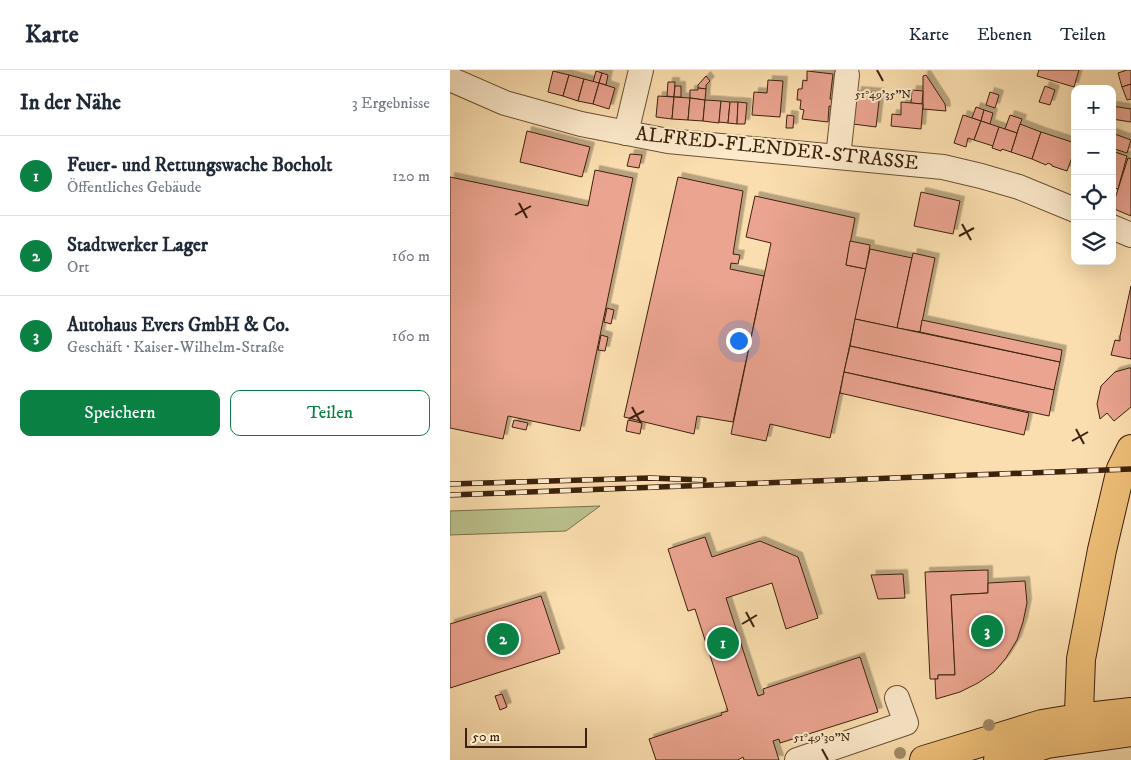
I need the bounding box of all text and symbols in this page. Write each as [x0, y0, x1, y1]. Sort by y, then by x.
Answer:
text: Karte [25, 20, 79, 50]
text: Karte [909, 24, 949, 46]
text: Ebenen [977, 24, 1032, 46]
text: Teilen [1060, 24, 1106, 46]
map controls [1071, 85, 1116, 265]
button: + [1071, 85, 1116, 130]
text: 51°49'35"N [855, 87, 911, 102]
text: In der Nähe [20, 90, 121, 116]
text: 3 Ergebnisse [352, 93, 430, 113]
street label: ALFRED-FLENDER-STRASSE [634, 122, 920, 176]
button: − [1071, 130, 1116, 175]
text: Feuer- und Rettungswache Bocholt [67, 154, 332, 177]
text: 1 [33, 166, 39, 186]
text: 120 m [392, 166, 430, 186]
button: locate [1071, 175, 1116, 220]
text: Öffentliches Gebäude [67, 177, 201, 197]
button: layers [1071, 220, 1116, 265]
text: Stadtwerker Lager [67, 234, 208, 257]
text: 2 [32, 246, 40, 266]
text: 160 m [392, 246, 430, 266]
text: Ort [67, 257, 89, 277]
text: Autohaus Evers GmbH & Co. [67, 314, 289, 337]
text: 3 [33, 326, 39, 346]
text: 160 m [392, 326, 430, 346]
your location [726, 328, 752, 354]
text: Geschäft · Kaiser-Wilhelm-Straße [67, 337, 284, 357]
button: Speichern [20, 390, 220, 436]
button: Teilen [230, 390, 430, 436]
pin: 3 [971, 612, 1003, 650]
pin: 2 [487, 620, 519, 658]
pin: 1 [707, 624, 739, 662]
scale bar [465, 725, 588, 748]
text: 50 m [472, 728, 500, 746]
text: 51°49'30"N [794, 730, 851, 745]

